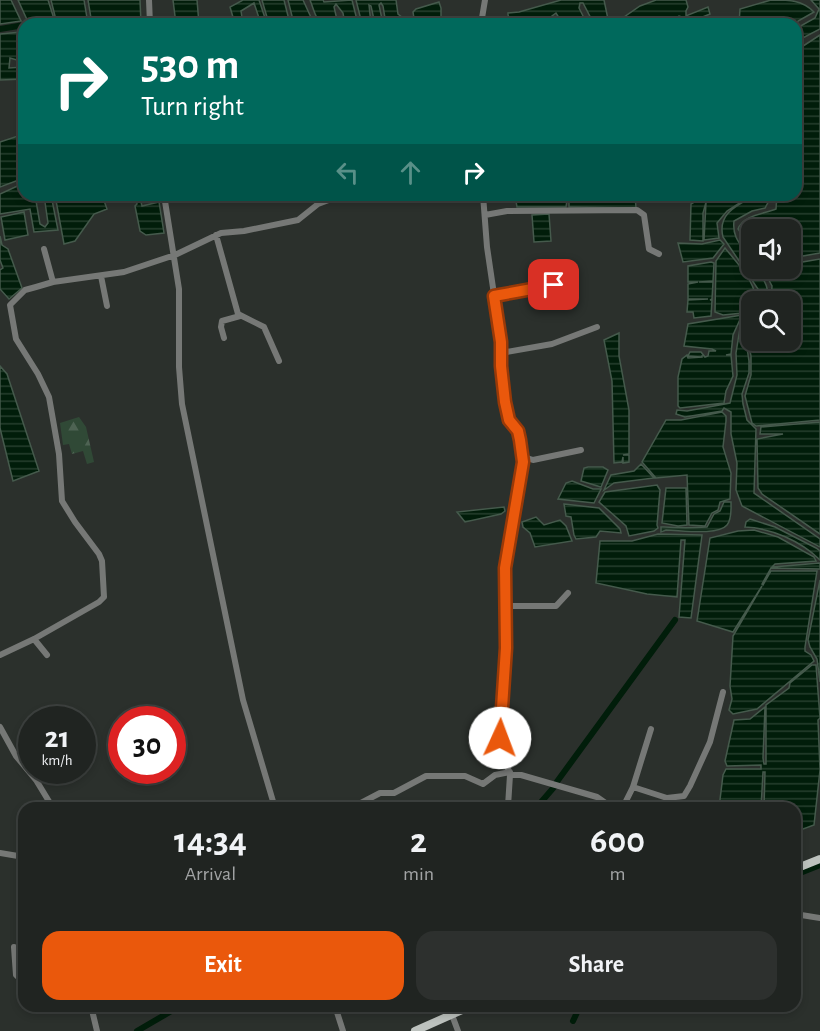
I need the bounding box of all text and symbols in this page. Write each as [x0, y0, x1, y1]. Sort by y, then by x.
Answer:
icon: right [42, 42, 120, 120]
text: 530 m [141, 44, 239, 86]
text: Turn right [141, 93, 244, 120]
icon: left [331, 156, 364, 189]
icon: ahead [394, 156, 427, 189]
icon: right [457, 156, 490, 189]
map controls [741, 219, 801, 351]
button: sound [741, 219, 801, 279]
pin [528, 259, 579, 310]
icon: arrive [537, 268, 570, 301]
button: search [741, 291, 801, 351]
speed limit sign: 30 [108, 706, 186, 784]
position arrow [468, 706, 532, 770]
text: 21 [45, 723, 69, 753]
text: km/h [42, 753, 72, 768]
text: 14:34 [174, 823, 247, 859]
text: 2 [410, 823, 427, 859]
text: 600 [590, 823, 645, 859]
text: Arrival [185, 864, 236, 884]
text: min [403, 864, 434, 884]
text: m [610, 864, 626, 884]
button: Exit [42, 931, 404, 1000]
button: Share [416, 931, 777, 1000]

